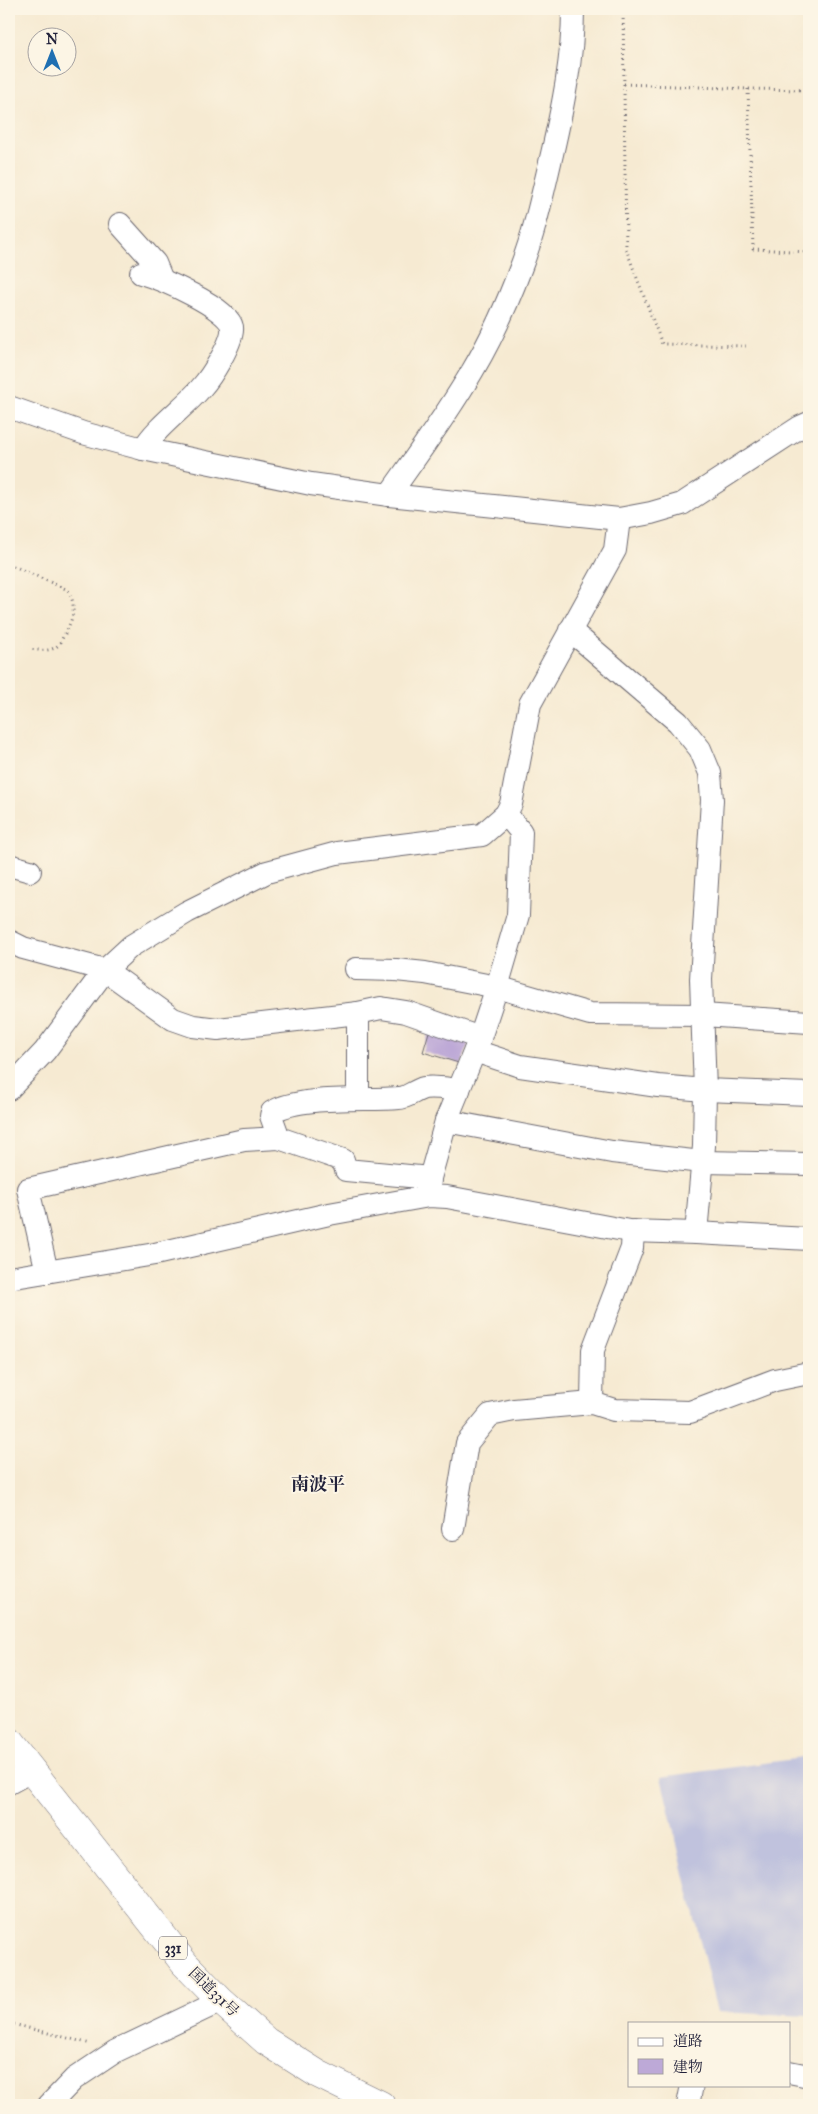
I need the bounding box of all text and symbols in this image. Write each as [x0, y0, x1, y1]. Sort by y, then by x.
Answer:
north arrow [28, 28, 78, 78]
text: N [46, 31, 58, 48]
district label: 南波平 [291, 1473, 345, 1495]
road number: 331 [159, 1936, 187, 1960]
street label: 国道331号 [185, 1964, 243, 2020]
legend [628, 2022, 790, 2086]
text: 道路 [673, 2032, 703, 2050]
text: 建物 [673, 2058, 703, 2076]

